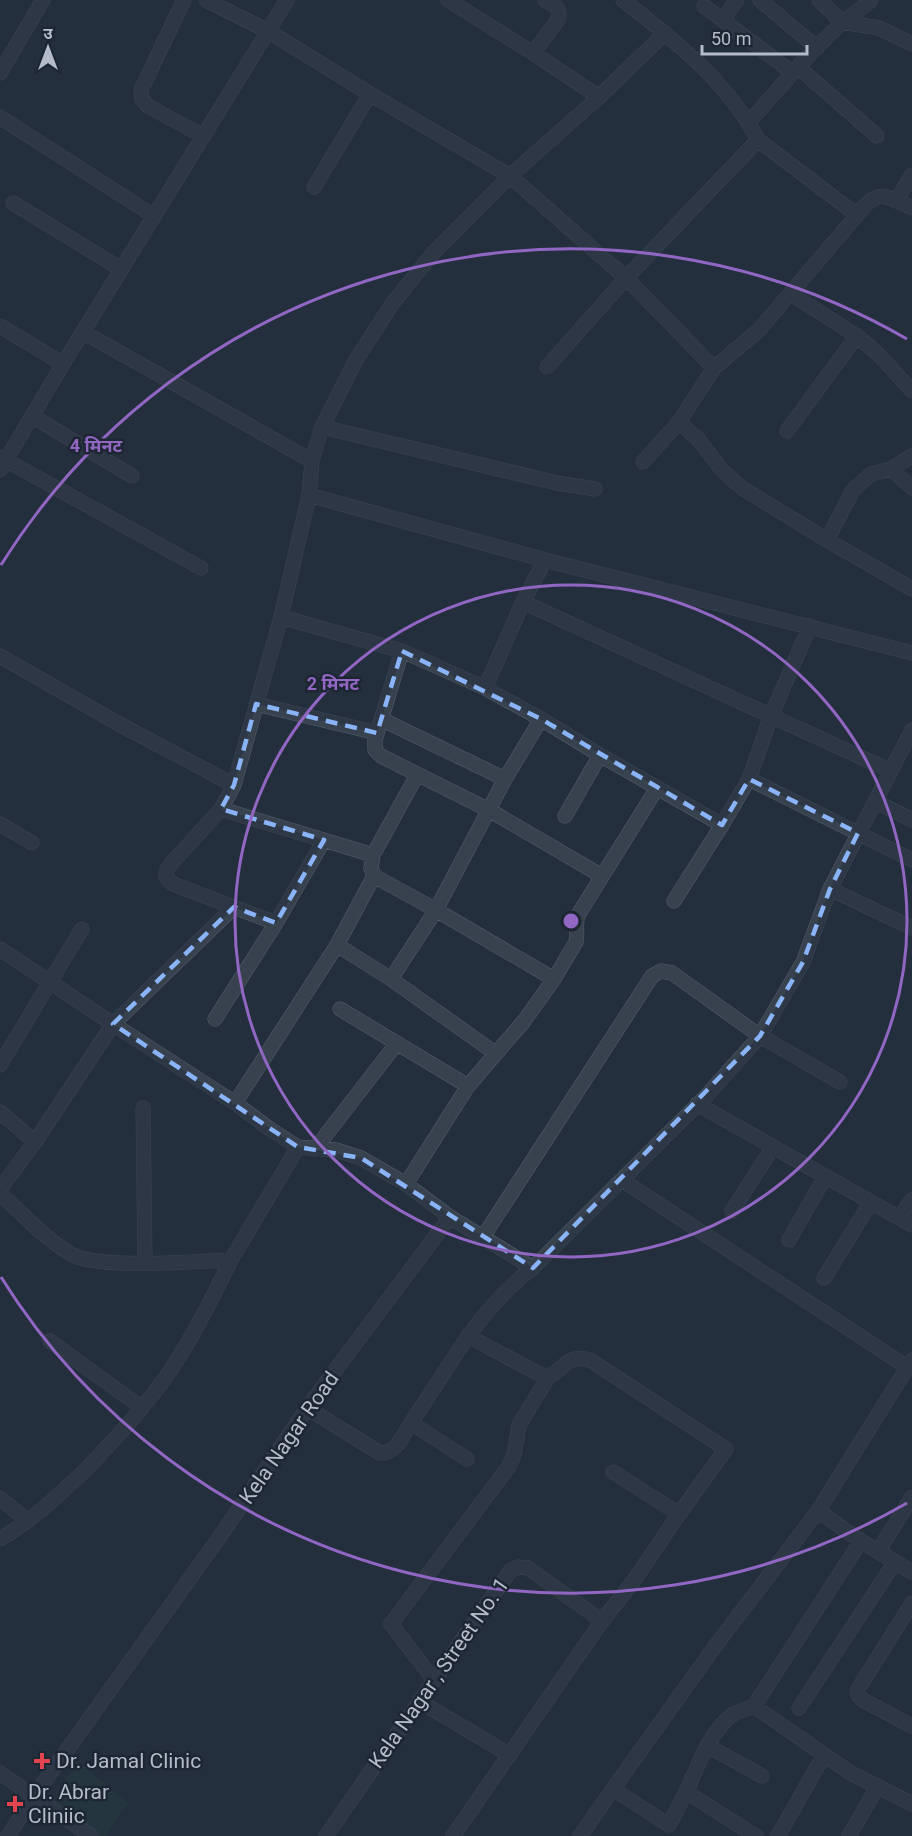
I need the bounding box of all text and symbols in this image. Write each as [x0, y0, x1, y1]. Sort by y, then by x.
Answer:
north arrow [18, 18, 78, 78]
scale bar [702, 18, 807, 56]
text: उ [43, 24, 53, 43]
text: 50 m [711, 28, 751, 49]
text: 4 मिनट [70, 435, 123, 456]
text: 2 मिनट [307, 673, 360, 694]
centre of rings [561, 911, 581, 931]
street label: Kela Nagar Road [234, 1367, 344, 1509]
street label: Kela Nagar , Street No. 1 [364, 1573, 514, 1773]
place label: Dr. Jamal Clinic [56, 1749, 201, 1773]
marker: Dr. Jamal Clinic [33, 1752, 51, 1770]
place label: Dr. Abrar Cliniic [28, 1780, 109, 1828]
marker: Dr. Abrar Cliniic [6, 1795, 24, 1813]

